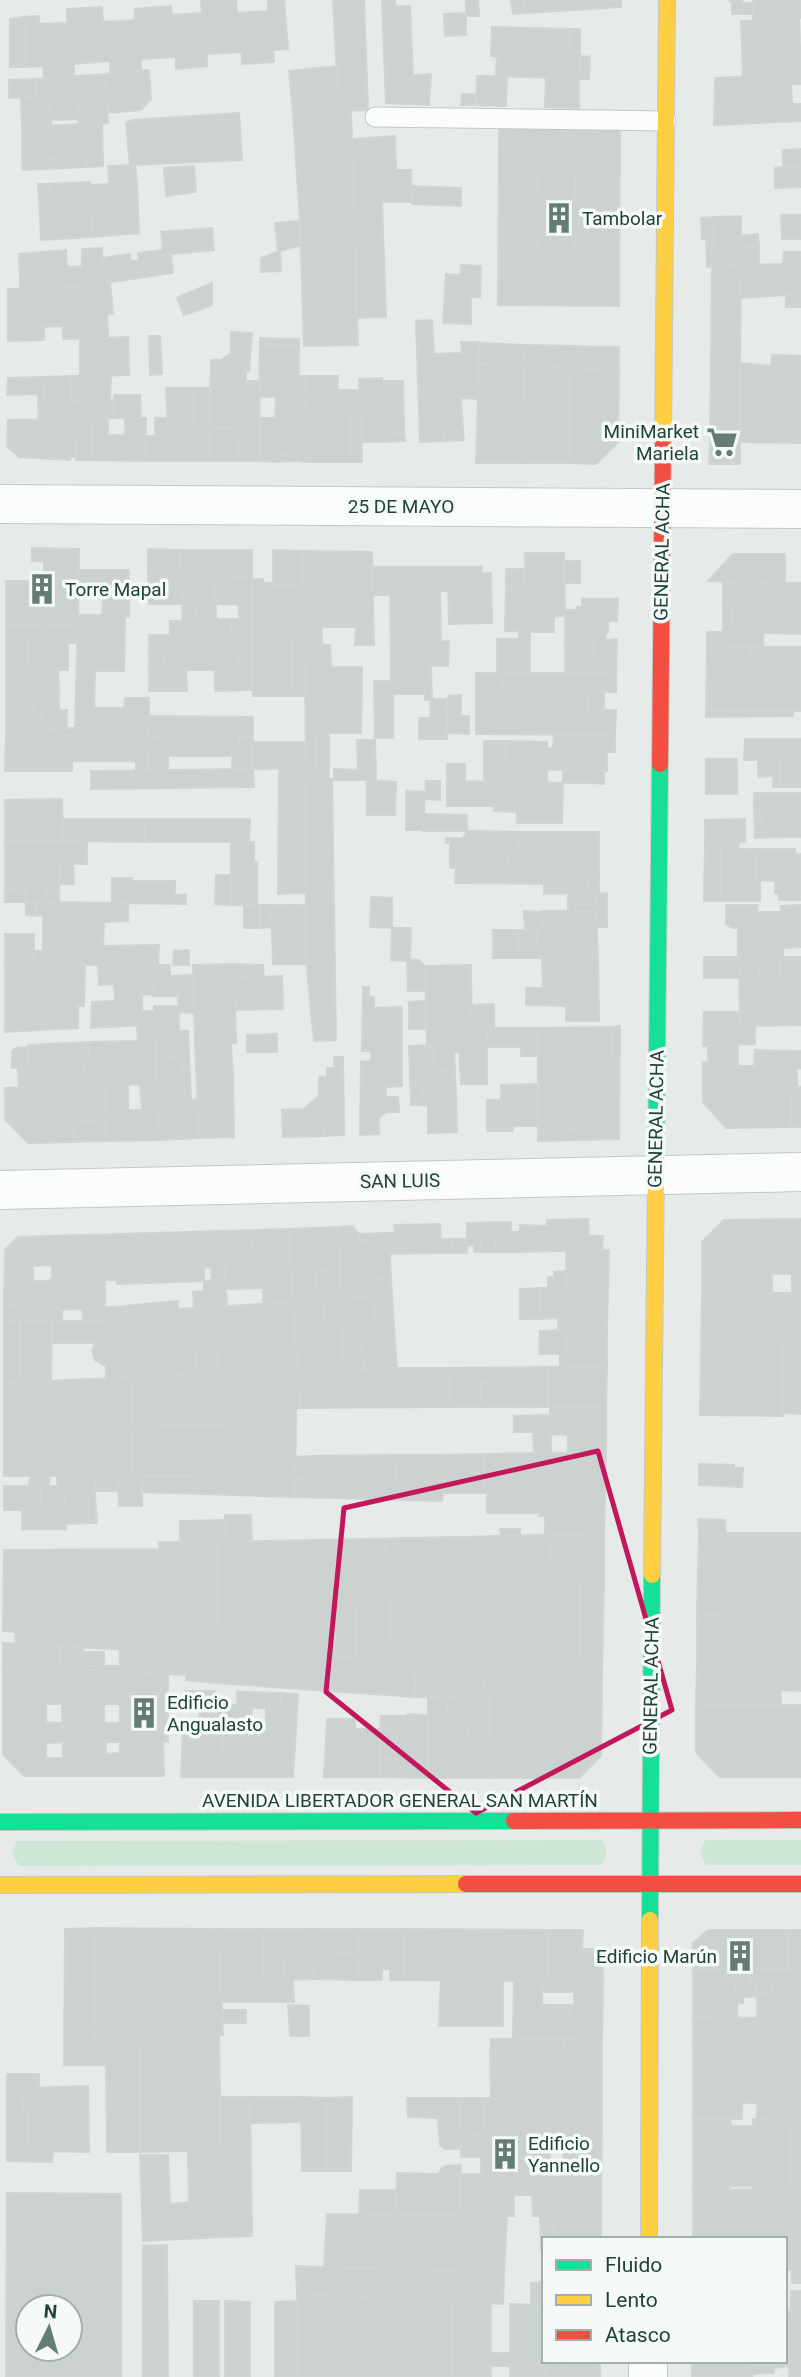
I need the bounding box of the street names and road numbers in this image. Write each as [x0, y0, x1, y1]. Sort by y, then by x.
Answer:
street label: GENERAL ACHA [649, 482, 675, 621]
street label: 25 DE MAYO [348, 495, 454, 518]
street label: GENERAL ACHA [643, 1049, 669, 1188]
street label: SAN LUIS [360, 1169, 440, 1193]
street label: GENERAL ACHA [638, 1616, 664, 1755]
street label: AVENIDA LIBERTADOR GENERAL SAN MARTÍN [202, 1789, 598, 1812]

